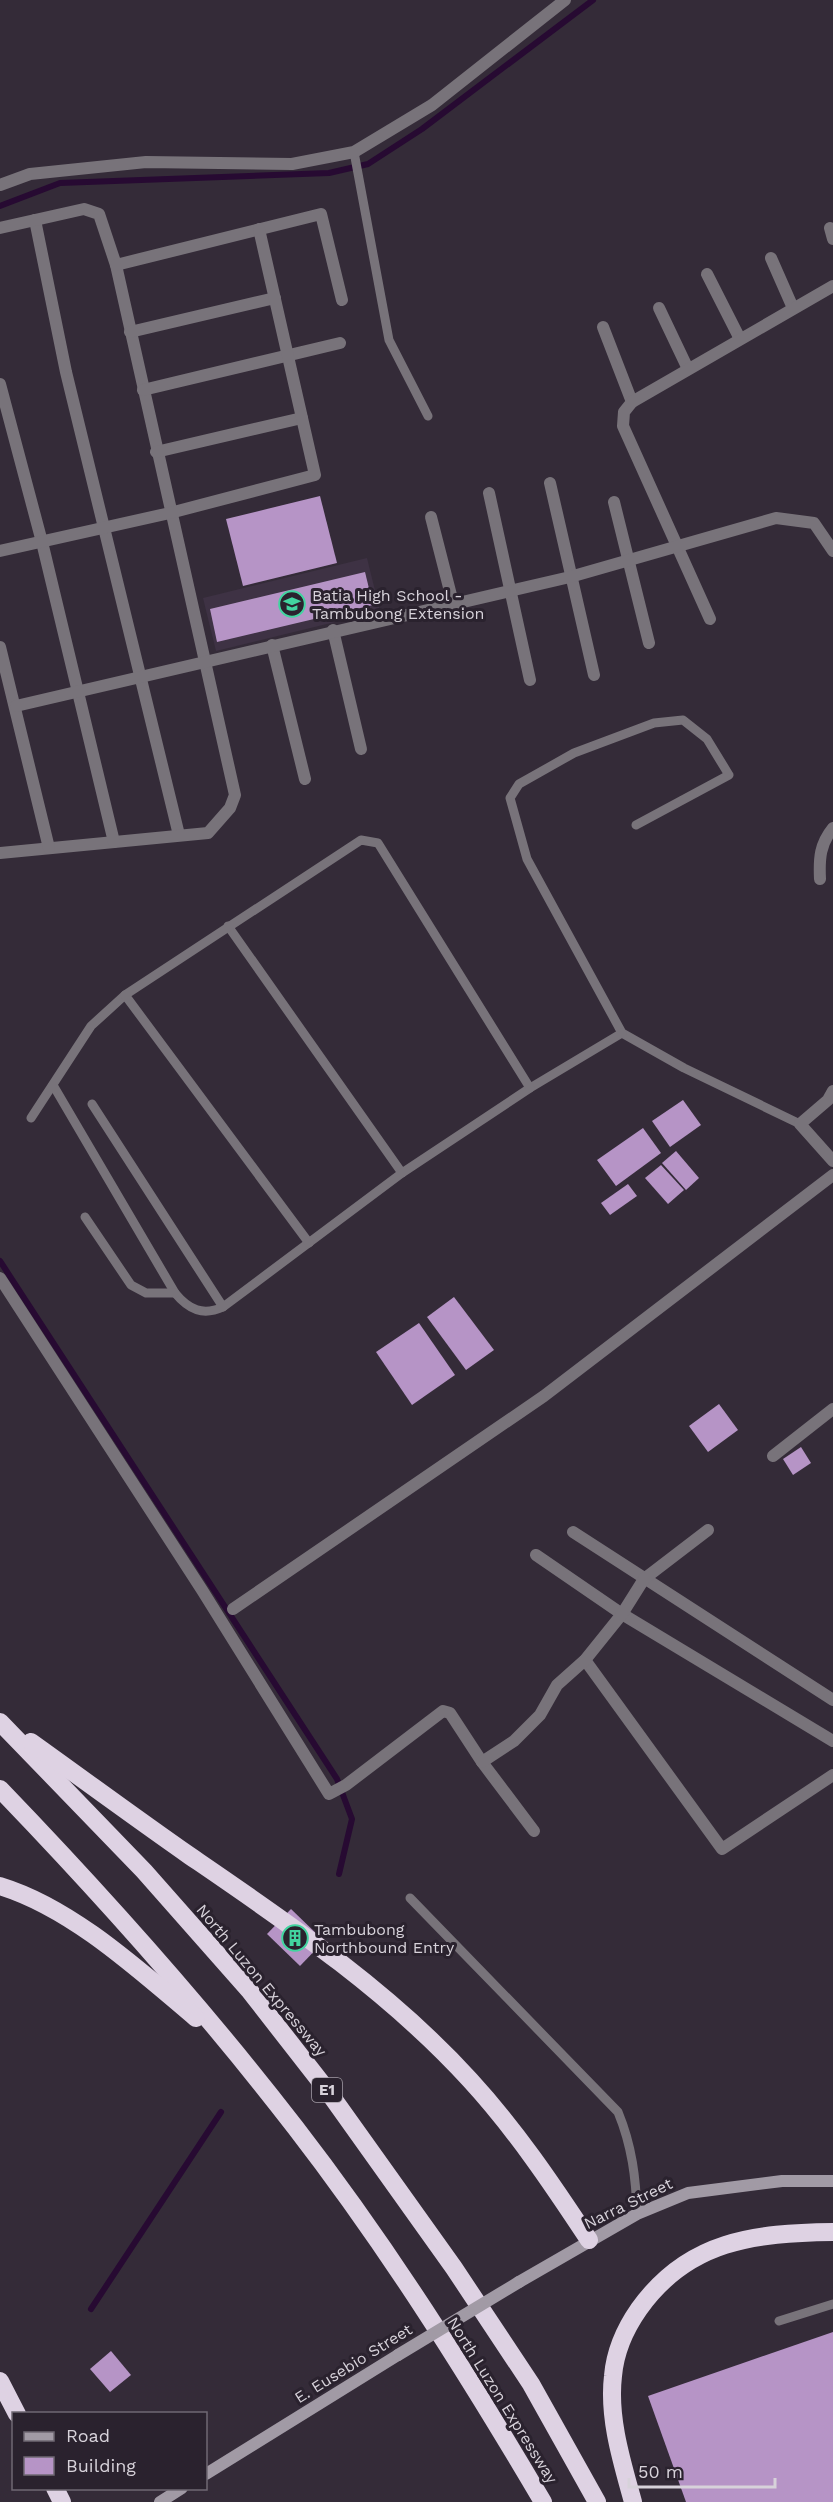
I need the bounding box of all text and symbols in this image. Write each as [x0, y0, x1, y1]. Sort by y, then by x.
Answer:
place label: Batia High School - Tambubong Extension [312, 586, 485, 623]
school or university icon: Batia High School - Tambubong Extension [277, 589, 307, 619]
street label: North Luzon Expressway [192, 1900, 331, 2061]
place label: Tambubong Northbound Entry [314, 1920, 455, 1957]
building icon: Tambubong Northbound Entry [280, 1923, 310, 1953]
road number: E1 [312, 2078, 342, 2102]
street label: Narra Street [581, 2174, 676, 2233]
street label: North Luzon Expressway [443, 2314, 562, 2488]
street label: E. Eusebio Street [291, 2319, 416, 2407]
legend [12, 2412, 207, 2490]
text: Road [66, 2425, 110, 2446]
scale bar [629, 2451, 774, 2489]
text: Building [66, 2455, 136, 2476]
text: 50 m [638, 2461, 683, 2482]

